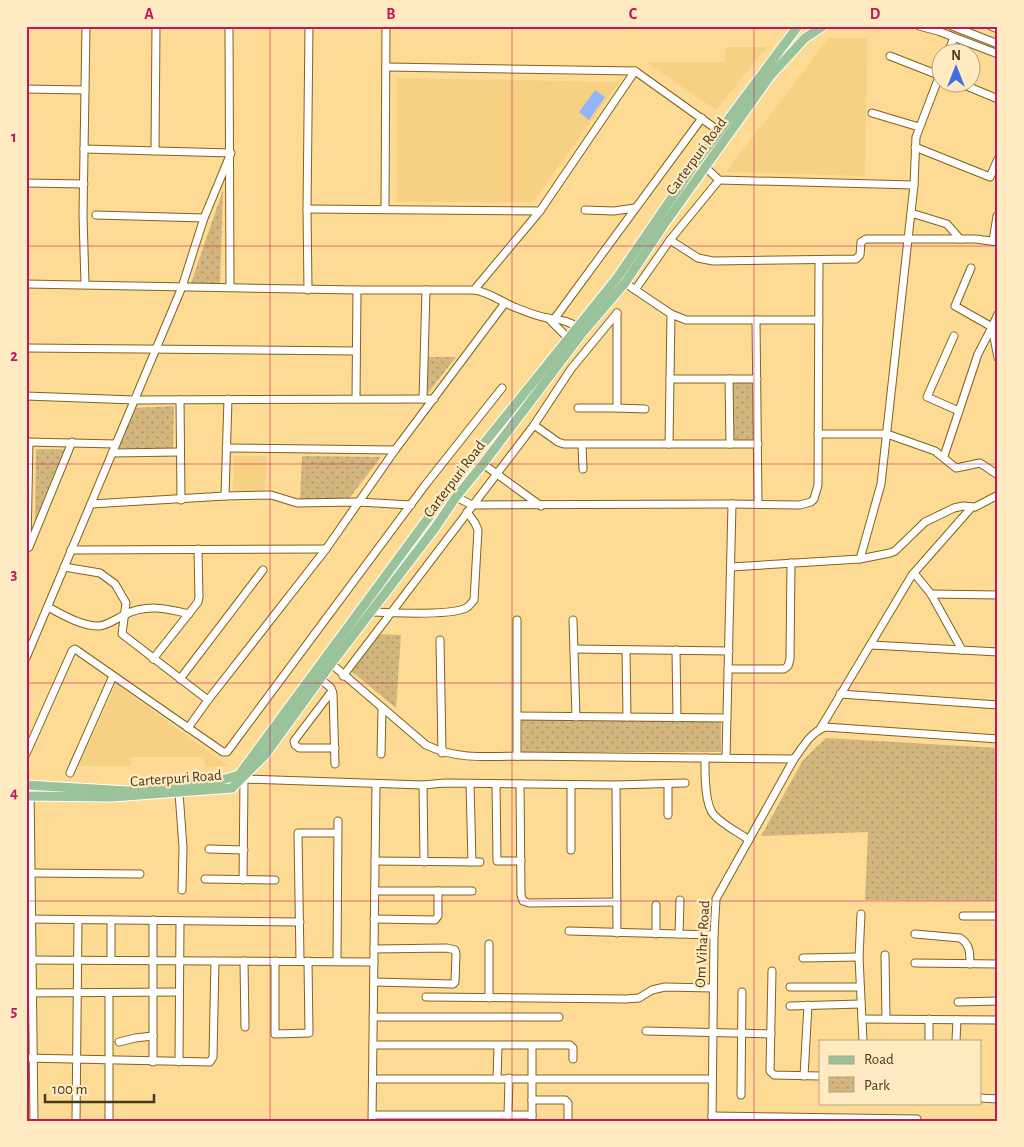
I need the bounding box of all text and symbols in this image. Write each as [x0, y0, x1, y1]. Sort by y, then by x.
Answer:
text: A [144, 6, 154, 22]
text: B [386, 6, 396, 22]
text: C [629, 6, 638, 22]
text: D [870, 6, 881, 22]
north arrow [932, 42, 982, 92]
text: N [951, 49, 961, 63]
street label: Carterpuri Road [663, 115, 730, 198]
text: 1 [11, 129, 17, 145]
text: 2 [10, 348, 18, 364]
street label: Carterpuri Road [421, 438, 488, 520]
text: 3 [11, 566, 18, 582]
street label: Carterpuri Road [130, 768, 223, 789]
text: 4 [10, 785, 18, 801]
street label: Om Vihar Road [693, 900, 712, 988]
text: 5 [11, 1003, 18, 1019]
legend [819, 1040, 982, 1104]
text: Road [864, 1052, 894, 1067]
scale bar [45, 1072, 154, 1104]
text: Park [864, 1078, 890, 1093]
text: 100 m [52, 1082, 87, 1097]

